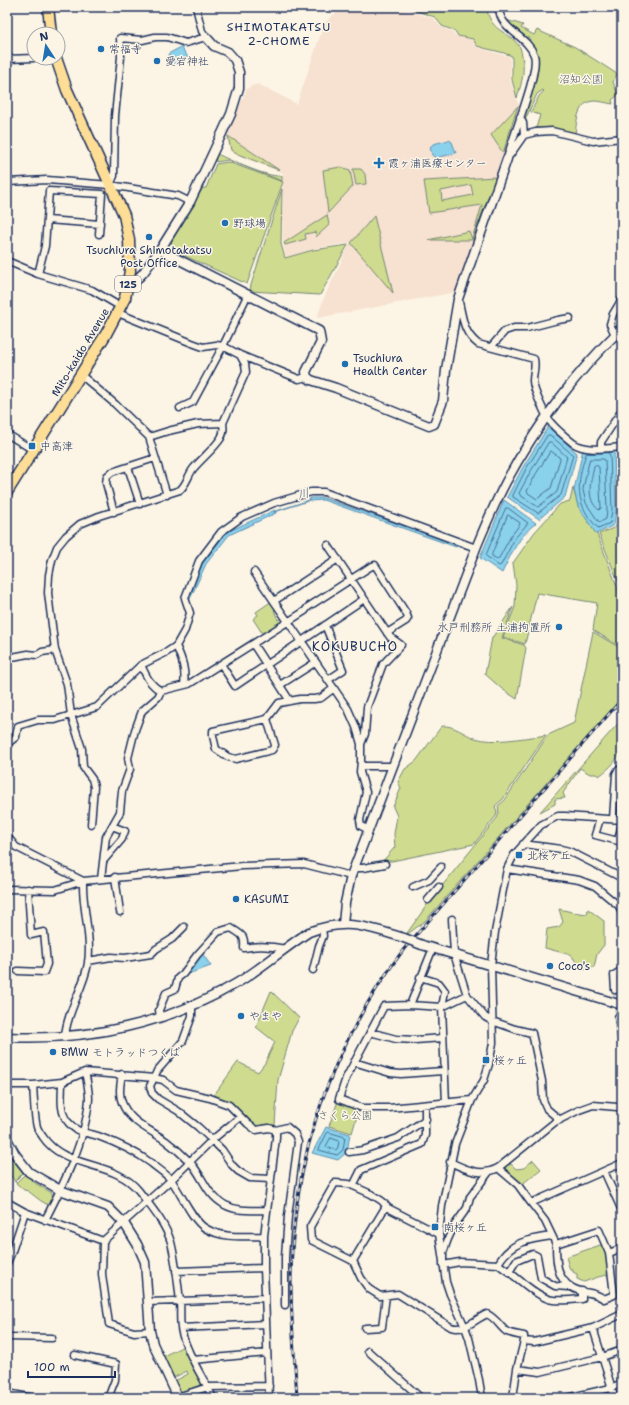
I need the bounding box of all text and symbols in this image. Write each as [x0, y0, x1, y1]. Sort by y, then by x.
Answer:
district label: SHIMOTAKATSU 2-CHOME [227, 19, 331, 49]
north arrow [26, 26, 66, 66]
text: N [38, 28, 50, 45]
place label: 常福寺 [109, 42, 142, 57]
marker: 常福寺 [96, 44, 106, 54]
place label: 愛宕神社 [165, 54, 209, 69]
marker: 愛宕神社 [152, 56, 162, 66]
park label: 沼知公園 [559, 72, 603, 87]
place label: 霞ヶ浦医療センター [388, 156, 487, 171]
marker: 霞ヶ浦医療センター [373, 157, 385, 169]
place label: 野球場 [233, 216, 266, 231]
marker: 野球場 [220, 218, 230, 228]
marker: Tsuchiura Shimotakatsu Post Office [144, 232, 154, 242]
place label: Tsuchiura Shimotakatsu Post Office [86, 243, 212, 271]
road number: 125 [115, 276, 141, 292]
street label: Mito-kaido Avenue [48, 305, 113, 399]
place label: Tsuchiura Health Center [353, 351, 427, 379]
marker: Tsuchiura Health Center [340, 359, 350, 369]
place label: 中高津 [40, 439, 73, 454]
marker: 中高津 [27, 441, 37, 451]
water label: 川 [295, 485, 311, 503]
place label: 水戸刑務所 土浦拘置所 [437, 620, 551, 635]
marker: 水戸刑務所 土浦拘置所 [554, 622, 564, 632]
district label: KOKUBUCHO [312, 638, 398, 655]
place label: 北桜ヶ丘 [527, 848, 571, 863]
marker: 北桜ヶ丘 [514, 850, 524, 860]
place label: KASUMI [244, 892, 289, 907]
marker: KASUMI [231, 894, 241, 904]
place label: Coco's [558, 959, 590, 974]
marker: Coco's [545, 961, 555, 971]
place label: やまや [249, 1009, 282, 1024]
marker: やまや [236, 1011, 246, 1021]
place label: BMW モトラッドつくば [61, 1045, 180, 1060]
marker: BMW モトラッドつくば [48, 1047, 58, 1057]
place label: 桜ヶ丘 [494, 1053, 527, 1068]
marker: 桜ヶ丘 [481, 1055, 491, 1065]
park label: さくら公園 [318, 1108, 373, 1123]
place label: 南桜ヶ丘 [443, 1220, 487, 1235]
marker: 南桜ヶ丘 [430, 1222, 440, 1232]
scale bar [28, 1353, 115, 1379]
text: 100 m [34, 1359, 70, 1375]

